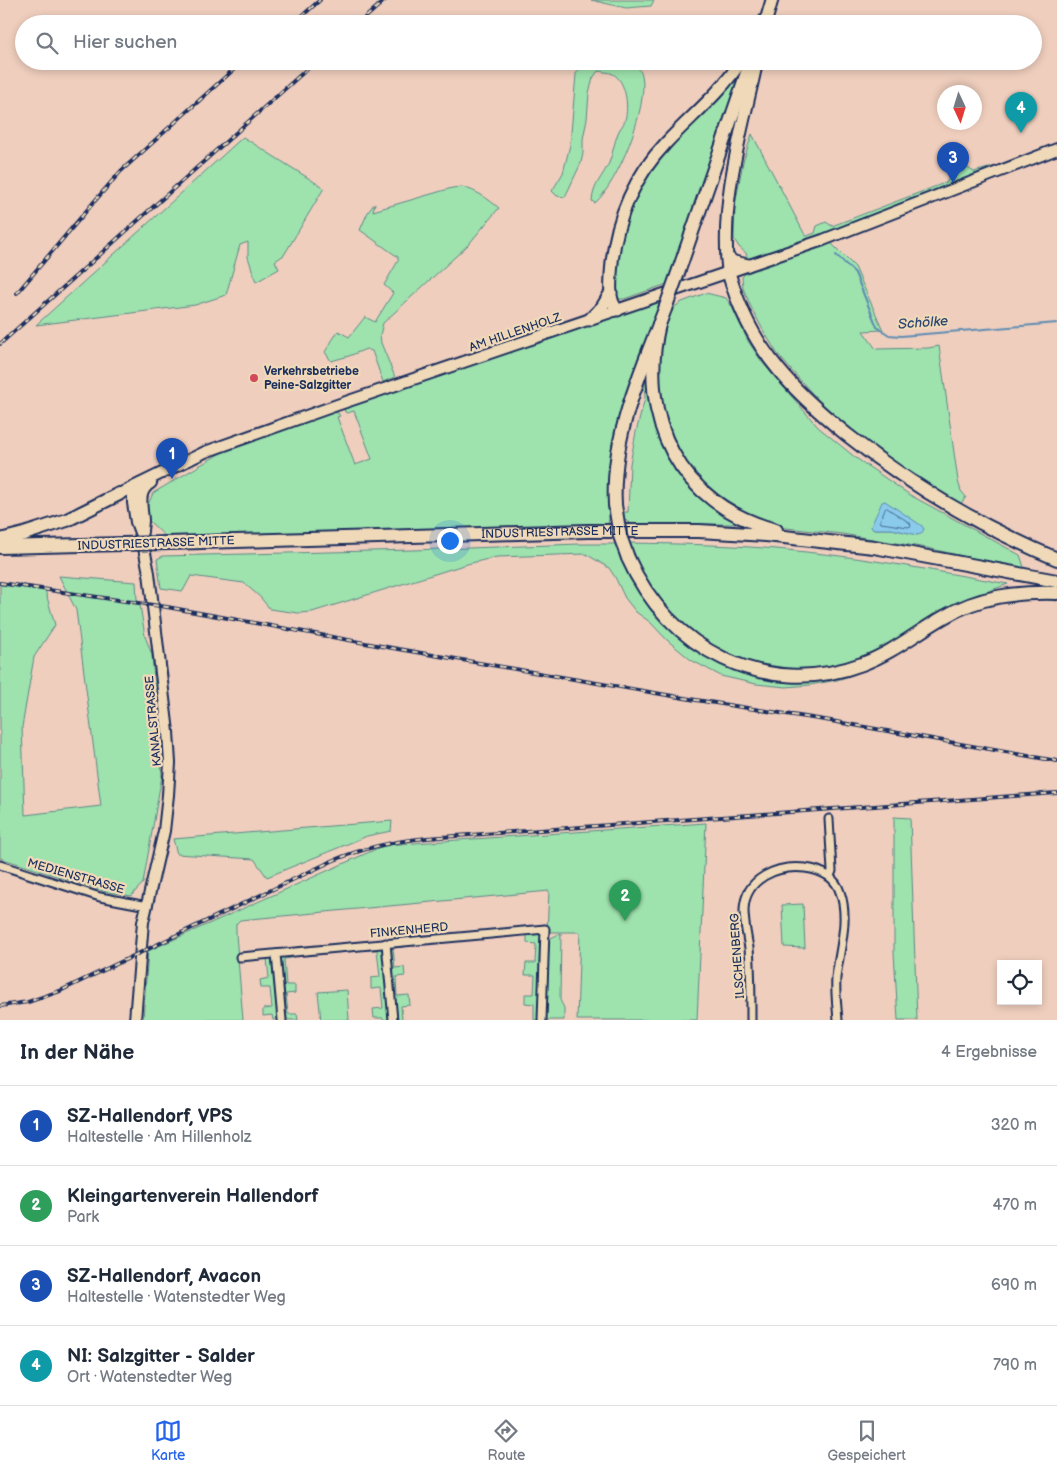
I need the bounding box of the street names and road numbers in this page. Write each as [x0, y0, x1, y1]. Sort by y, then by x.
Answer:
street label: AM HILLENHOLZ [467, 309, 564, 355]
street label: INDUSTRIESTRASSE MITTE [481, 524, 638, 542]
street label: INDUSTRIESTRASSE MITTE [77, 533, 235, 554]
street label: KANALSTRASSE [142, 675, 165, 767]
street label: MEDIENSTRASSE [26, 855, 126, 898]
street label: ILSCHENBERG [727, 913, 748, 999]
street label: FINKENHERD [369, 920, 449, 941]

